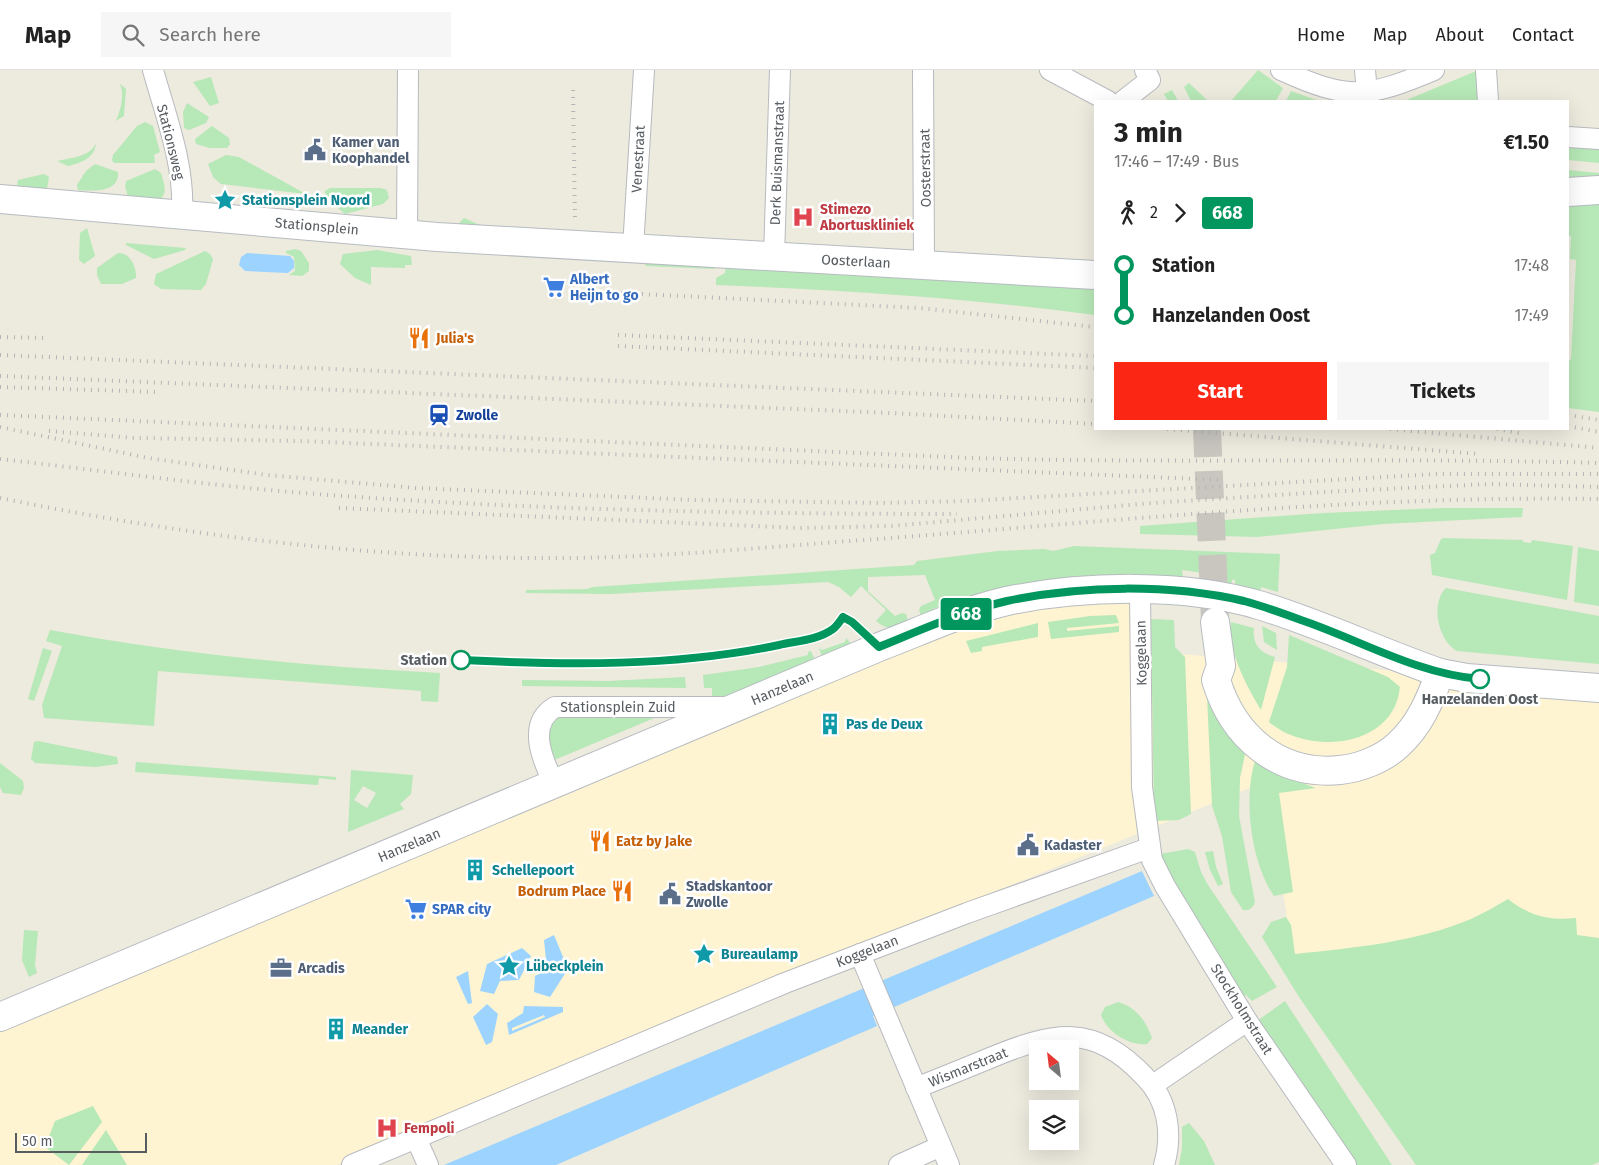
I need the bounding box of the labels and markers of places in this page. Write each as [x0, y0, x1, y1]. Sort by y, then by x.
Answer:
place label: Kamer van Koophandel [332, 134, 410, 167]
public building icon: Kamer van Koophandel [302, 137, 328, 163]
place icon: Stationsplein Noord [212, 187, 238, 213]
place label: Stationsplein Noord [242, 192, 370, 209]
place label: Stimezo Abortuskliniek [819, 201, 914, 234]
hospital icon: Stimezo Abortuskliniek [790, 204, 816, 230]
place label: Albert Heijn to go [569, 271, 639, 304]
supermarket icon: Albert Heijn to go [541, 274, 567, 300]
restaurant icon: Julia's [406, 325, 432, 351]
place label: Julia's [435, 330, 474, 347]
station icon: Zwolle [426, 402, 452, 428]
place label: Zwolle [456, 407, 498, 424]
marker: Station [451, 650, 471, 670]
place label: Station [400, 652, 447, 669]
marker: Hanzelanden Oost [1470, 669, 1490, 689]
place label: Hanzelanden Oost [1422, 691, 1539, 708]
building icon: Pas de Deux [817, 711, 843, 737]
place label: Pas de Deux [846, 716, 924, 733]
restaurant icon: Eatz by Jake [587, 828, 613, 854]
public building icon: Kadaster [1015, 832, 1041, 858]
place label: Eatz by Jake [616, 833, 693, 850]
place label: Kadaster [1044, 837, 1102, 854]
building icon: Schellepoort [462, 857, 488, 883]
place label: Schellepoort [492, 862, 575, 879]
restaurant icon: Bodrum Place [609, 878, 635, 904]
place label: Stadskantoor Zwolle [686, 878, 773, 911]
public building icon: Stadskantoor Zwolle [657, 881, 683, 907]
place label: Bodrum Place [518, 883, 606, 900]
supermarket icon: SPAR city [403, 896, 429, 922]
place label: SPAR city [432, 901, 492, 918]
place icon: Bureaulamp [691, 941, 717, 967]
place label: Bureaulamp [721, 946, 798, 963]
place icon: Lübeckplein [496, 953, 522, 979]
office icon: Arcadis [268, 955, 294, 981]
place label: Lübeckplein [526, 958, 604, 975]
place label: Arcadis [297, 960, 345, 977]
building icon: Meander [323, 1016, 349, 1042]
place label: Meander [352, 1021, 408, 1038]
hospital icon: Fempoli [374, 1115, 400, 1141]
place label: Fempoli [404, 1120, 455, 1137]

